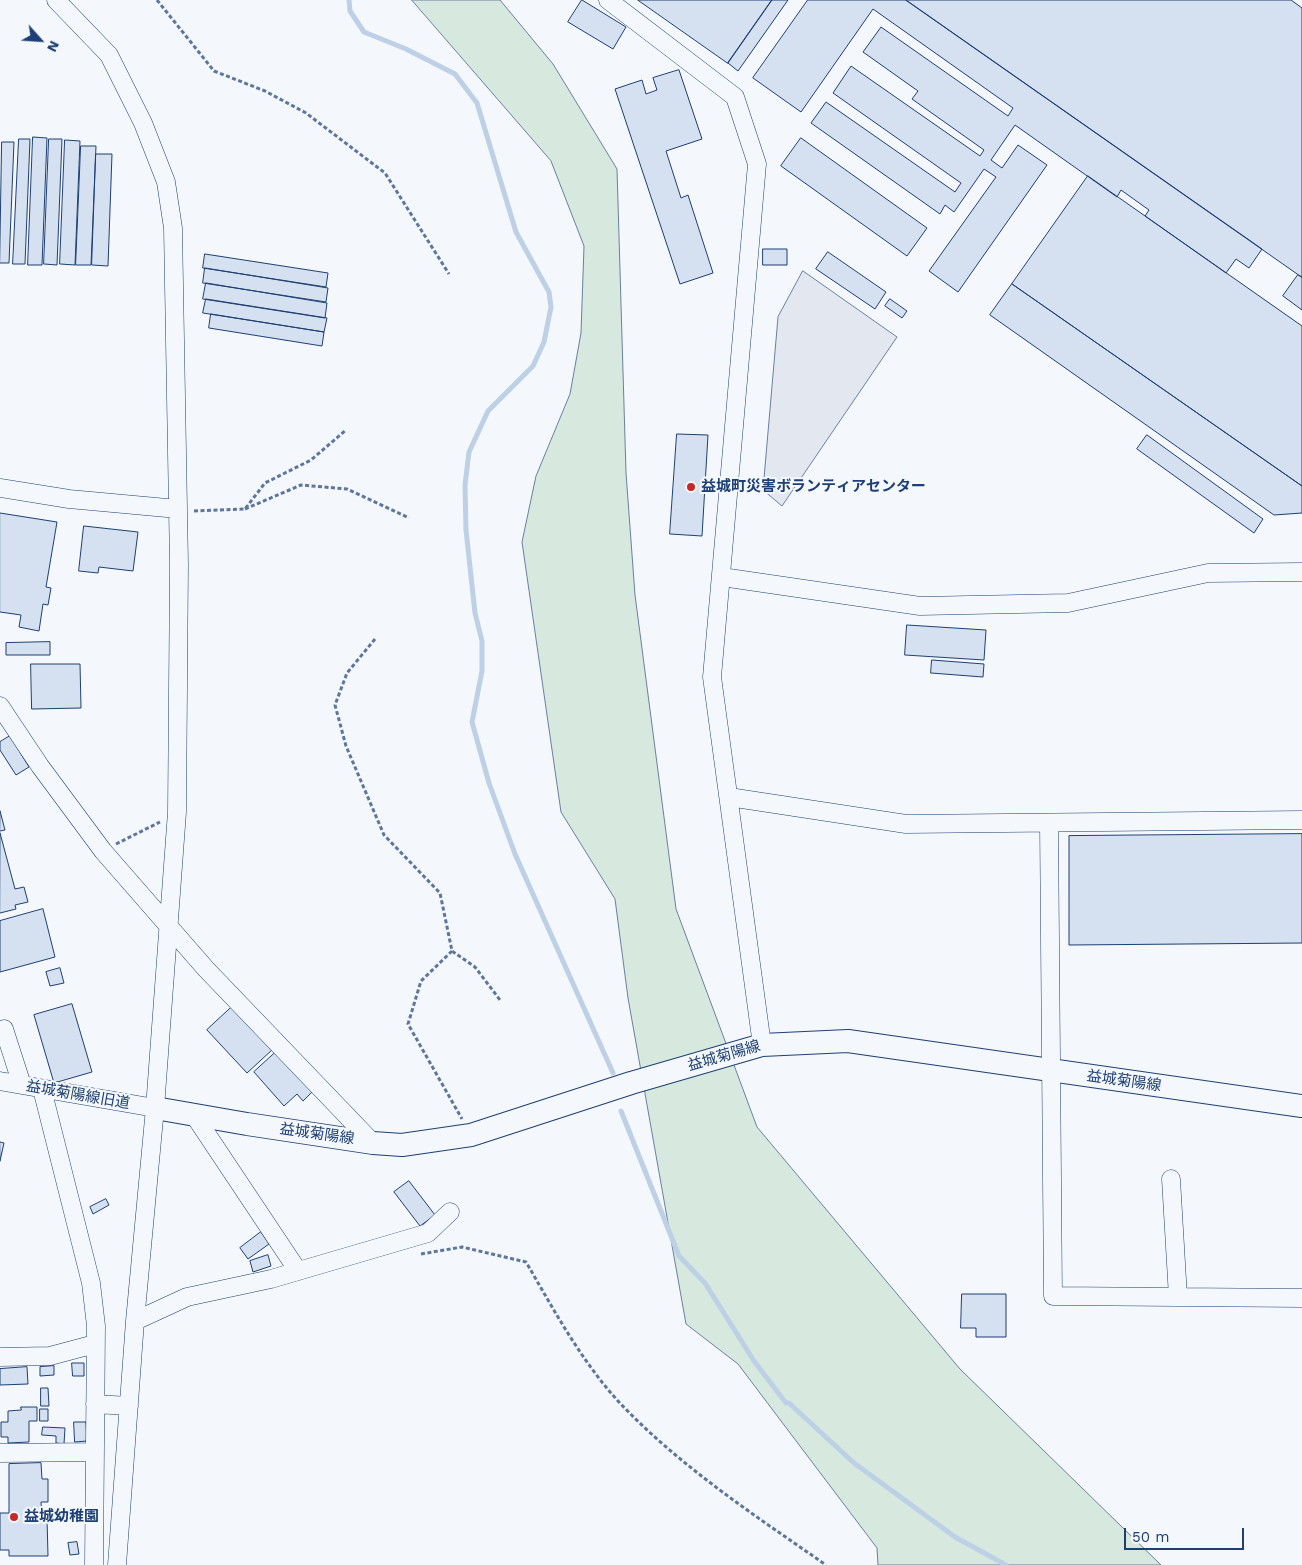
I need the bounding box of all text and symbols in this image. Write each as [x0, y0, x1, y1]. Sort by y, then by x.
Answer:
north arrow [15, 15, 65, 65]
text: N [44, 38, 63, 55]
place label: 益城町災害ボランティアセンター [701, 478, 926, 496]
marker: 益城町災害ボランティアセンター [685, 481, 697, 493]
street label: 益城菊陽線 [685, 1037, 763, 1075]
street label: 益城菊陽線 [1086, 1067, 1162, 1095]
street label: 益城菊陽線旧道 [25, 1077, 131, 1113]
street label: 益城菊陽線 [279, 1120, 355, 1148]
place label: 益城幼稚園 [24, 1508, 99, 1526]
marker: 益城幼稚園 [8, 1511, 20, 1523]
scale bar [1127, 1518, 1247, 1550]
text: 50 m [1132, 1528, 1169, 1546]

